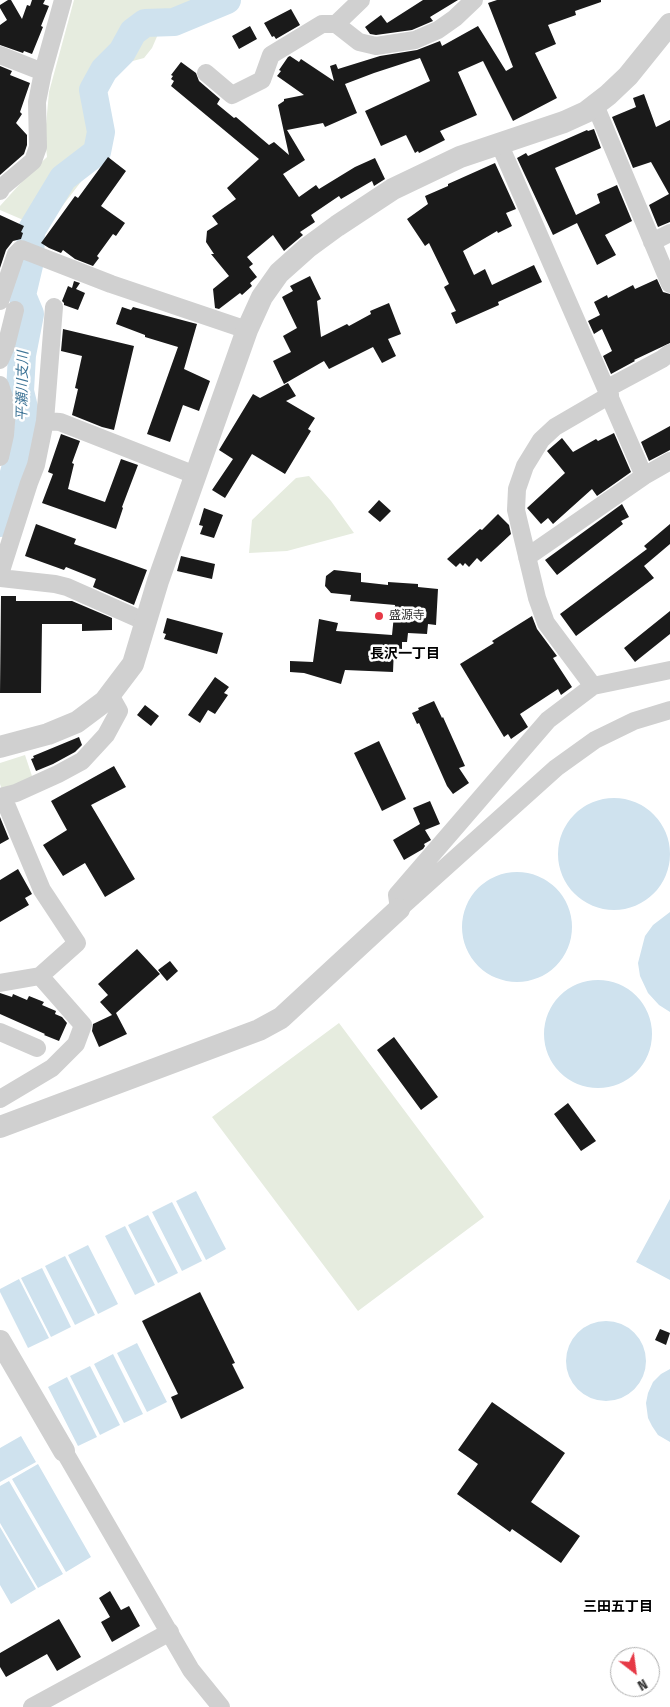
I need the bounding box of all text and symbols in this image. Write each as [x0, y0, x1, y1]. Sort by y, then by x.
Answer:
water label: 平瀬川支川 [14, 351, 32, 421]
place label: 盛源寺 [389, 609, 425, 623]
marker: 盛源寺 [373, 610, 385, 622]
district label: 長沢一丁目 [370, 646, 440, 662]
district label: 三田五丁目 [583, 1599, 653, 1615]
north arrow [610, 1647, 660, 1697]
text: N [634, 1675, 650, 1694]

